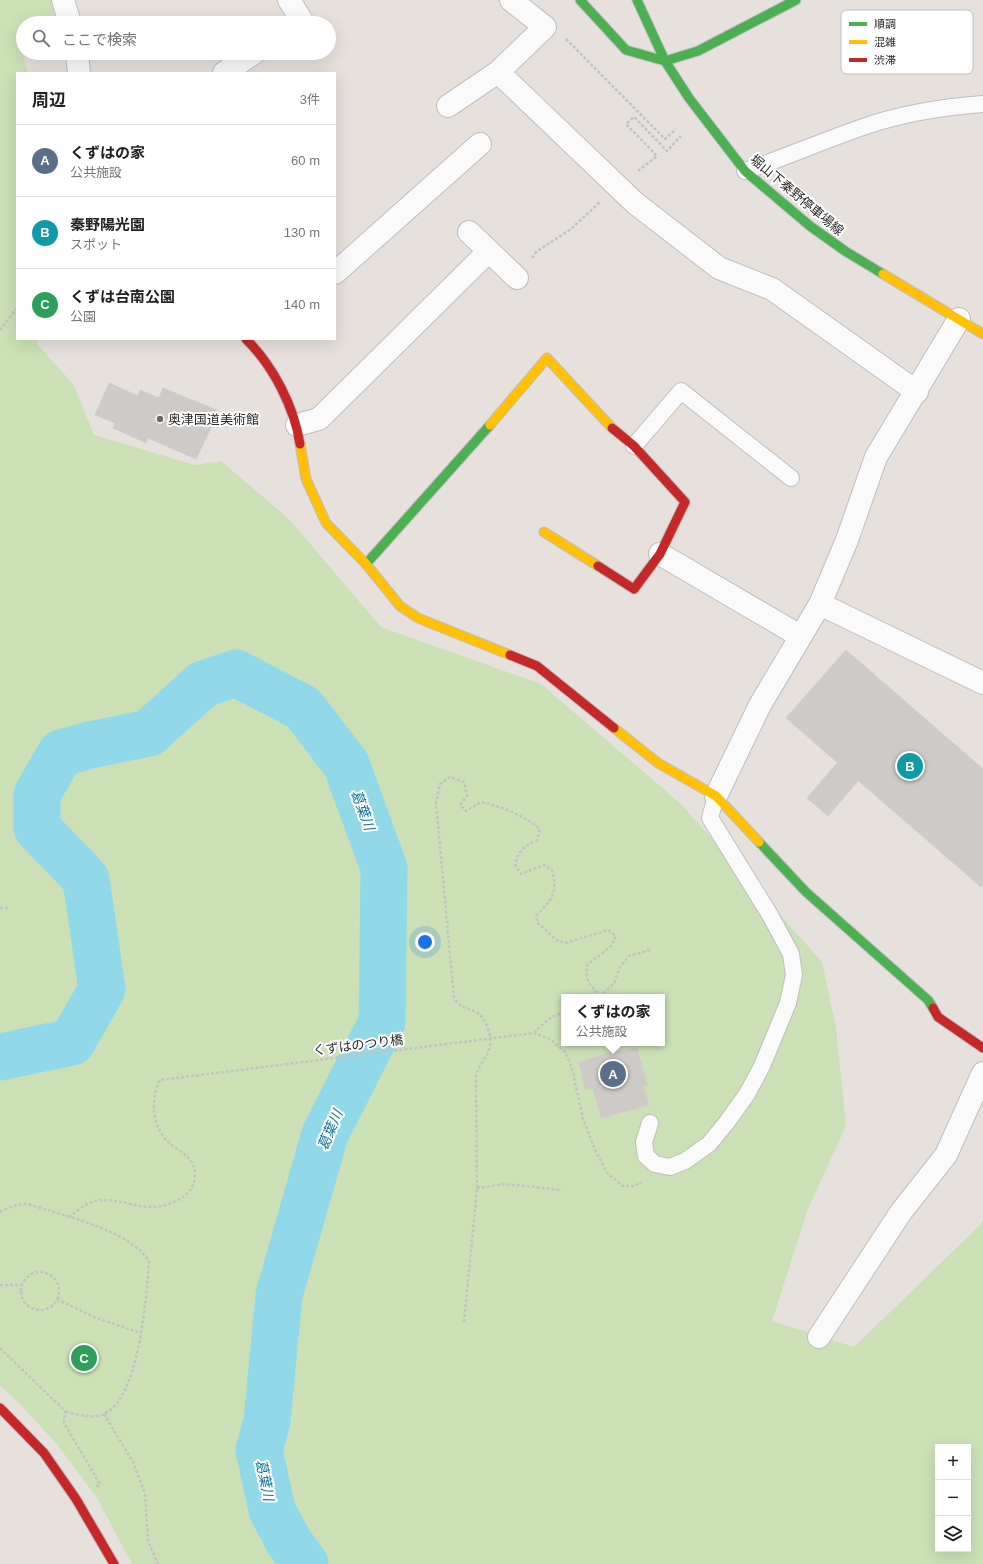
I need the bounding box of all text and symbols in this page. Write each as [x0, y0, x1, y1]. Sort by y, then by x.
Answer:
legend [841, 10, 973, 74]
search box [16, 16, 336, 60]
text: 順調 [874, 18, 896, 30]
icon: search [30, 27, 52, 49]
text: ここで検索 [62, 31, 137, 48]
text: 混雑 [874, 36, 896, 48]
text: 渋滞 [874, 54, 896, 66]
text: 周辺 [32, 91, 66, 110]
text: 3件 [300, 92, 320, 107]
text: くずはの家 [70, 144, 145, 161]
street label: 堀山下秦野停車場線 [747, 152, 847, 238]
text: A [40, 153, 50, 168]
text: 60 m [291, 153, 320, 168]
text: 公共施設 [70, 165, 122, 180]
text: 秦野陽光園 [70, 216, 145, 233]
text: B [40, 225, 50, 240]
text: 130 m [284, 225, 320, 240]
text: スポット [70, 237, 122, 252]
text: くずは台南公園 [70, 288, 175, 305]
text: C [40, 297, 50, 312]
text: 140 m [284, 297, 320, 312]
text: 公園 [70, 309, 96, 324]
place label: 奥津国道美術館 [168, 412, 259, 427]
marker: 奥津国道美術館 [155, 414, 165, 424]
pin: B [897, 751, 923, 781]
water label: 葛葉川 [348, 788, 378, 834]
your location [415, 932, 435, 952]
popup [561, 994, 665, 1046]
text: くずはの家 [575, 1003, 651, 1020]
text: 公共施設 [575, 1024, 628, 1039]
street label: くずはのつり橋 [312, 1032, 404, 1058]
pin: A [600, 1059, 626, 1089]
water label: 葛葉川 [314, 1106, 346, 1152]
pin: C [71, 1343, 97, 1373]
map controls [935, 1444, 971, 1552]
button: + [935, 1444, 971, 1480]
water label: 葛葉川 [253, 1458, 278, 1504]
button: − [935, 1480, 971, 1516]
button: layers [935, 1516, 971, 1552]

